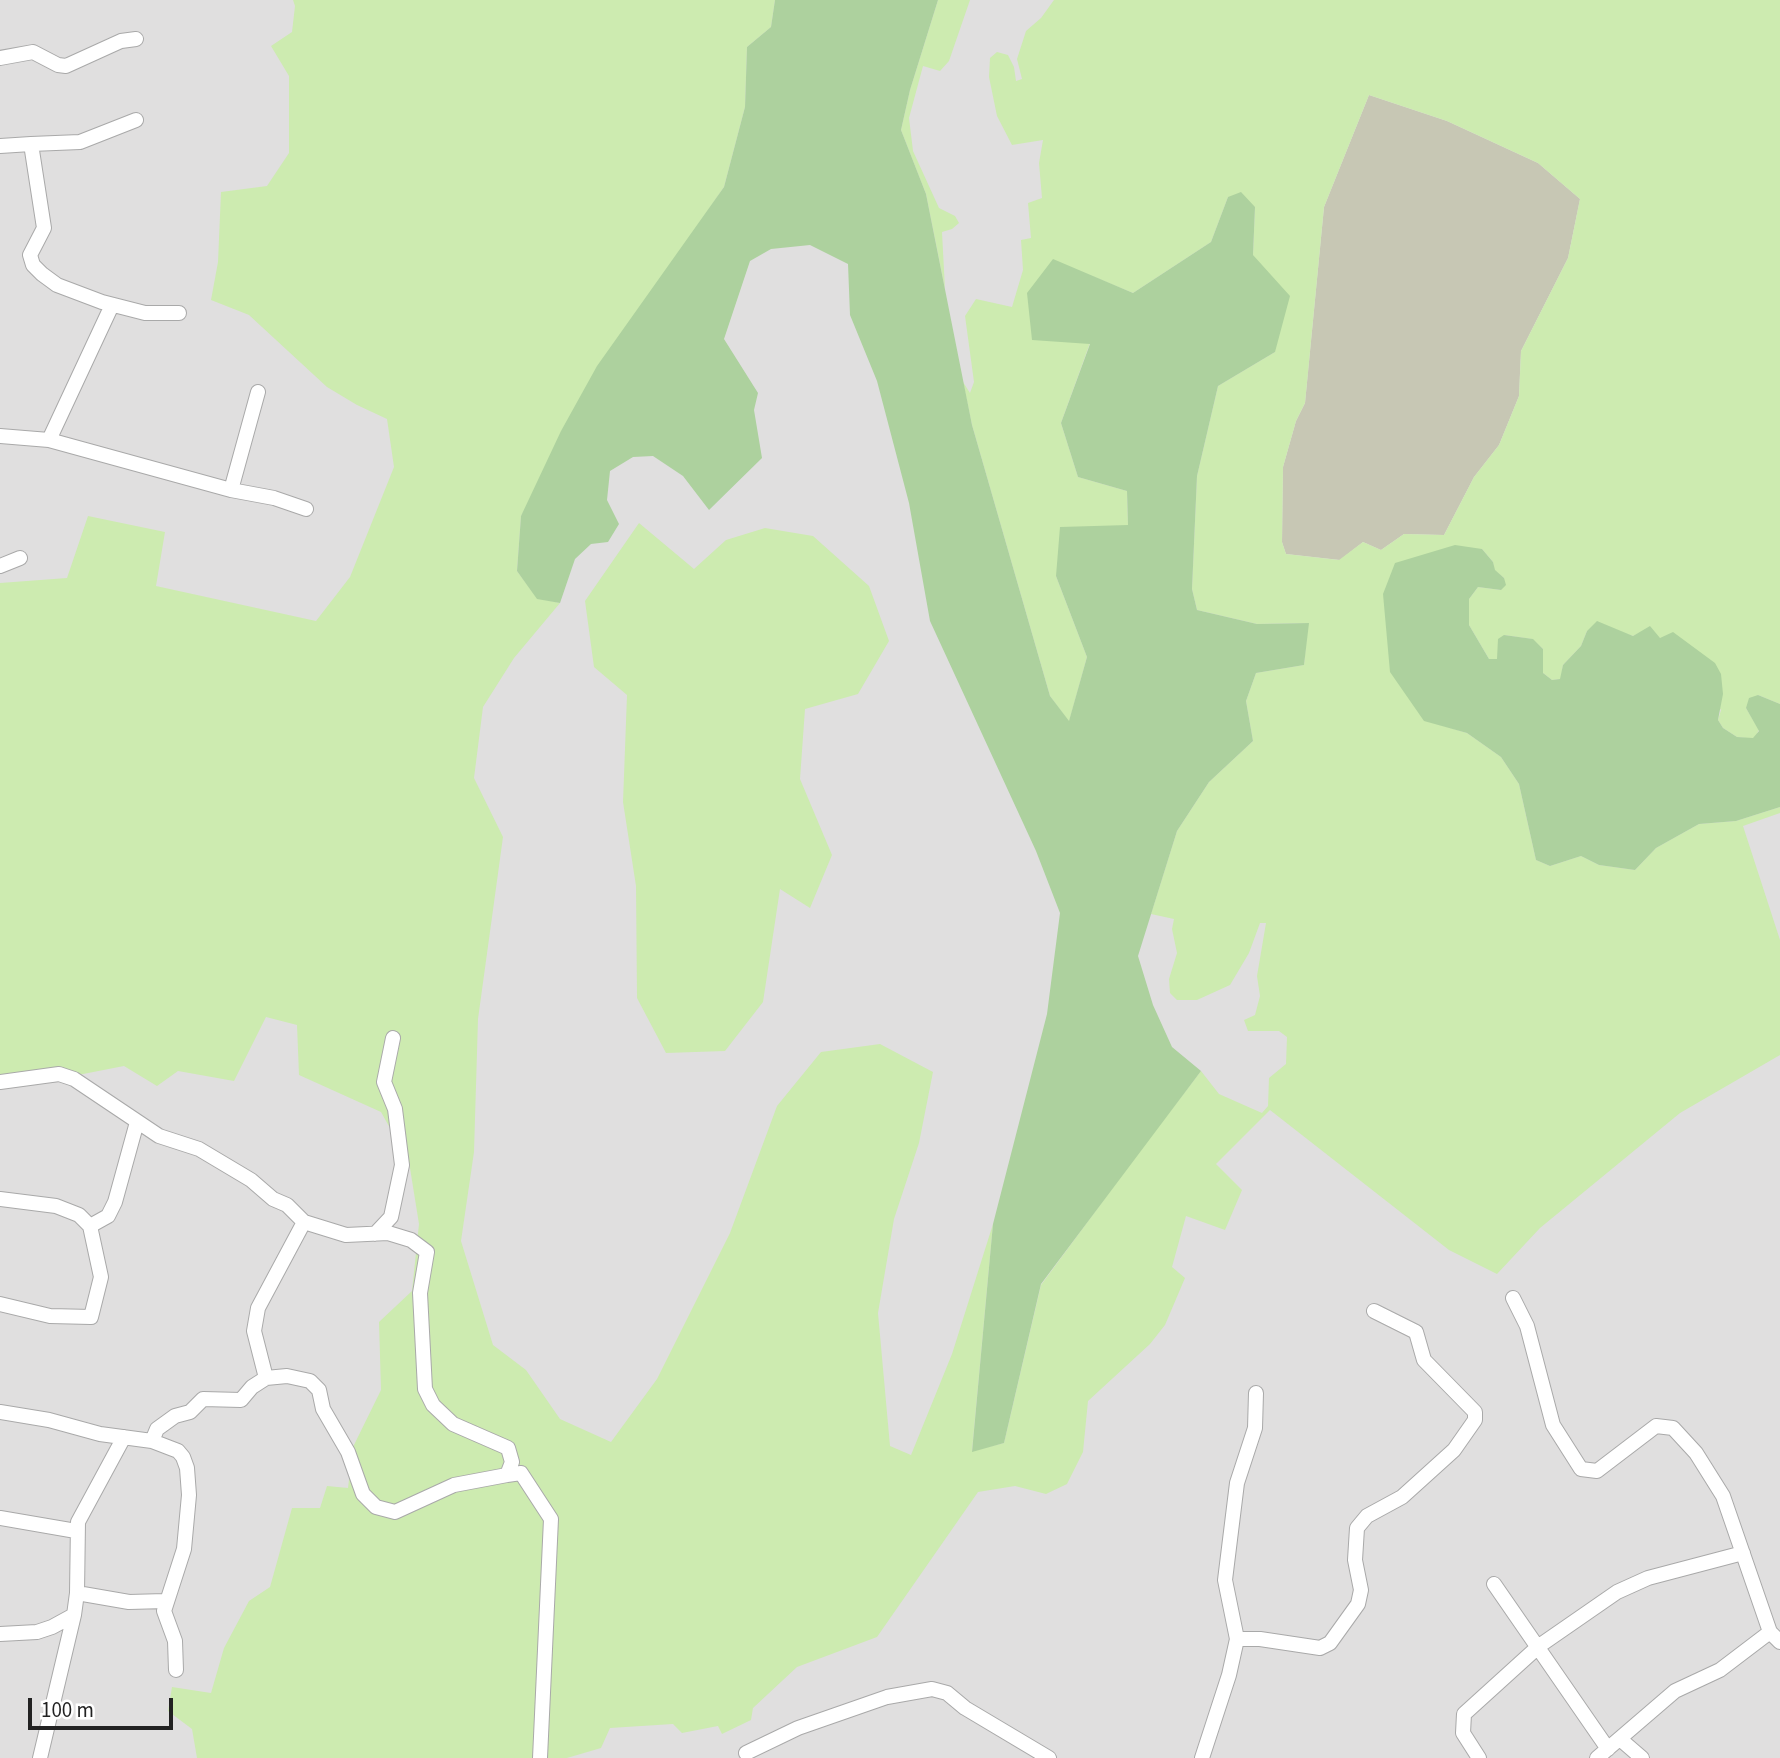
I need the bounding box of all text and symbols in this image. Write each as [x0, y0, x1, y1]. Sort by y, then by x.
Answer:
scale bar [32, 1684, 177, 1728]
text: 100 m [41, 1695, 94, 1725]

